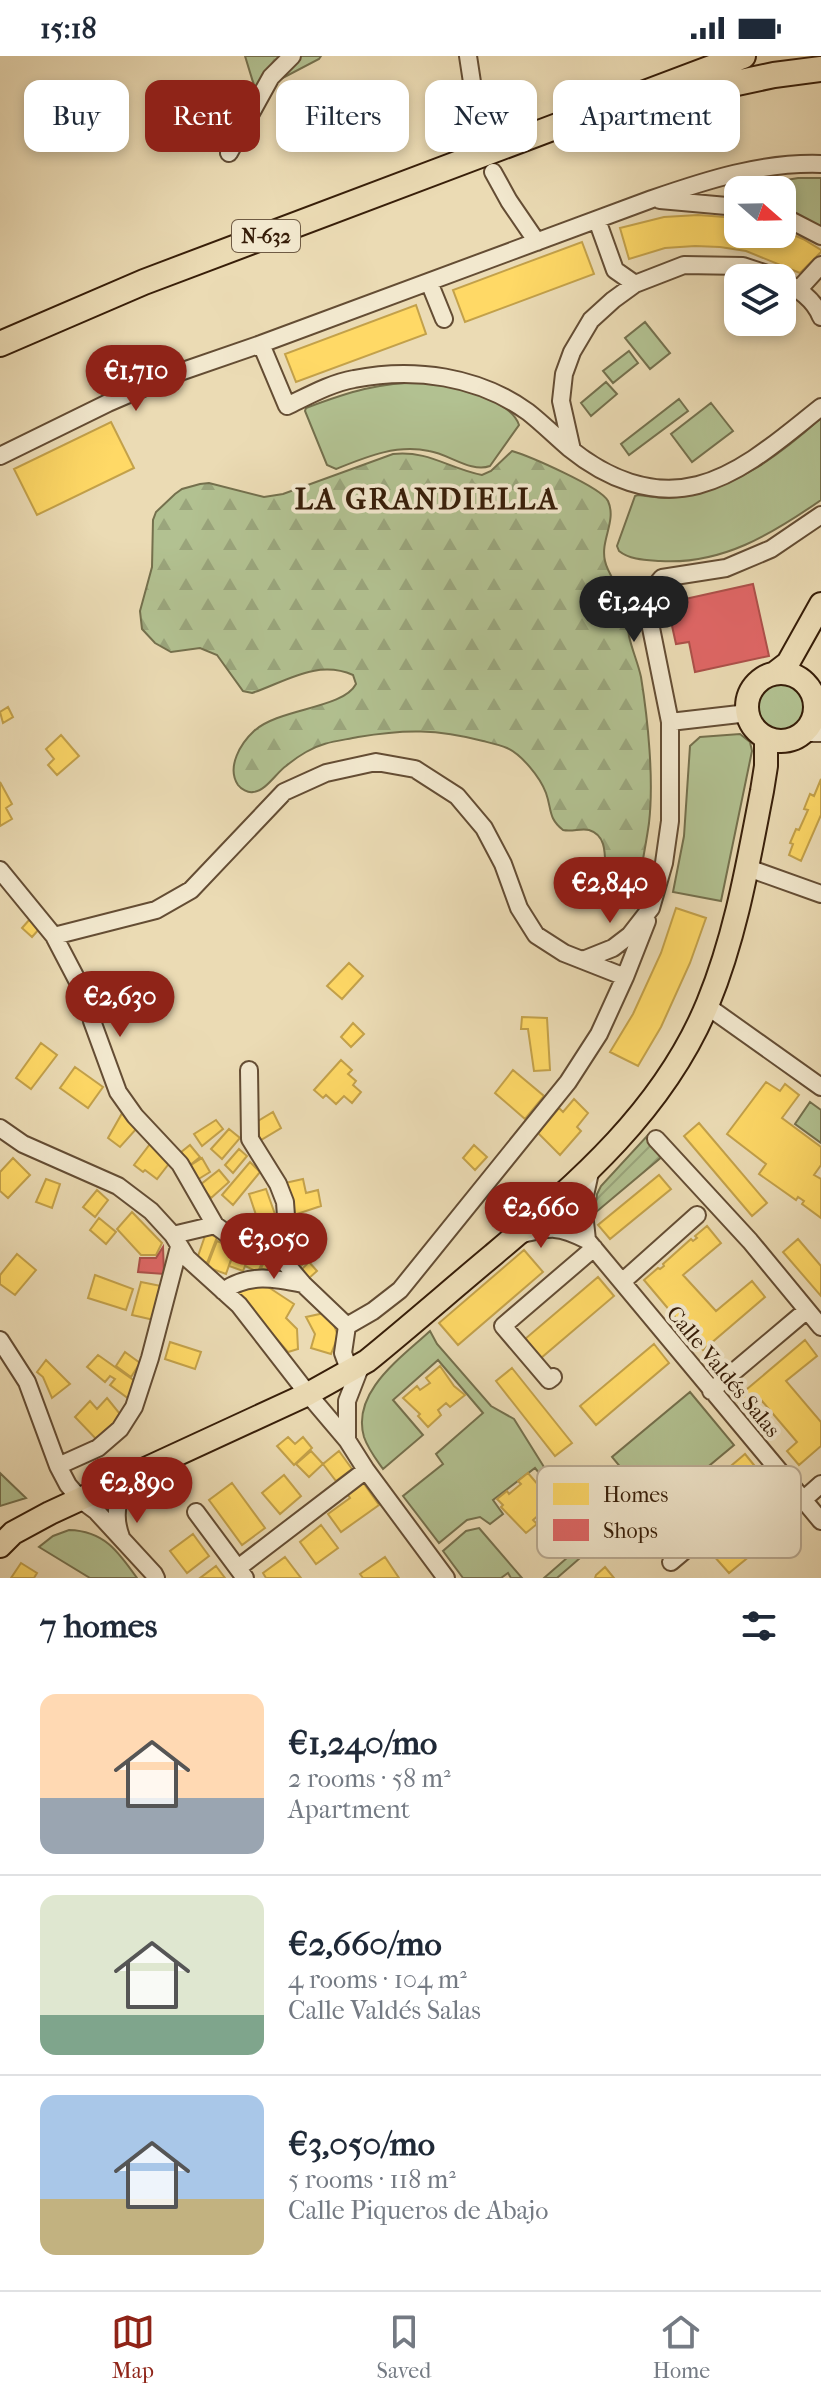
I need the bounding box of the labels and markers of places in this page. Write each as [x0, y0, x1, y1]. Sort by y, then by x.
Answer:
pin: €1,710 [71, 345, 201, 413]
pin: €1,240 [569, 576, 699, 644]
pin: €2,840 [545, 857, 675, 925]
pin: €2,630 [55, 971, 185, 1039]
pin: €2,660 [476, 1182, 606, 1250]
pin: €3,050 [209, 1213, 339, 1281]
pin: €2,890 [72, 1457, 202, 1525]

